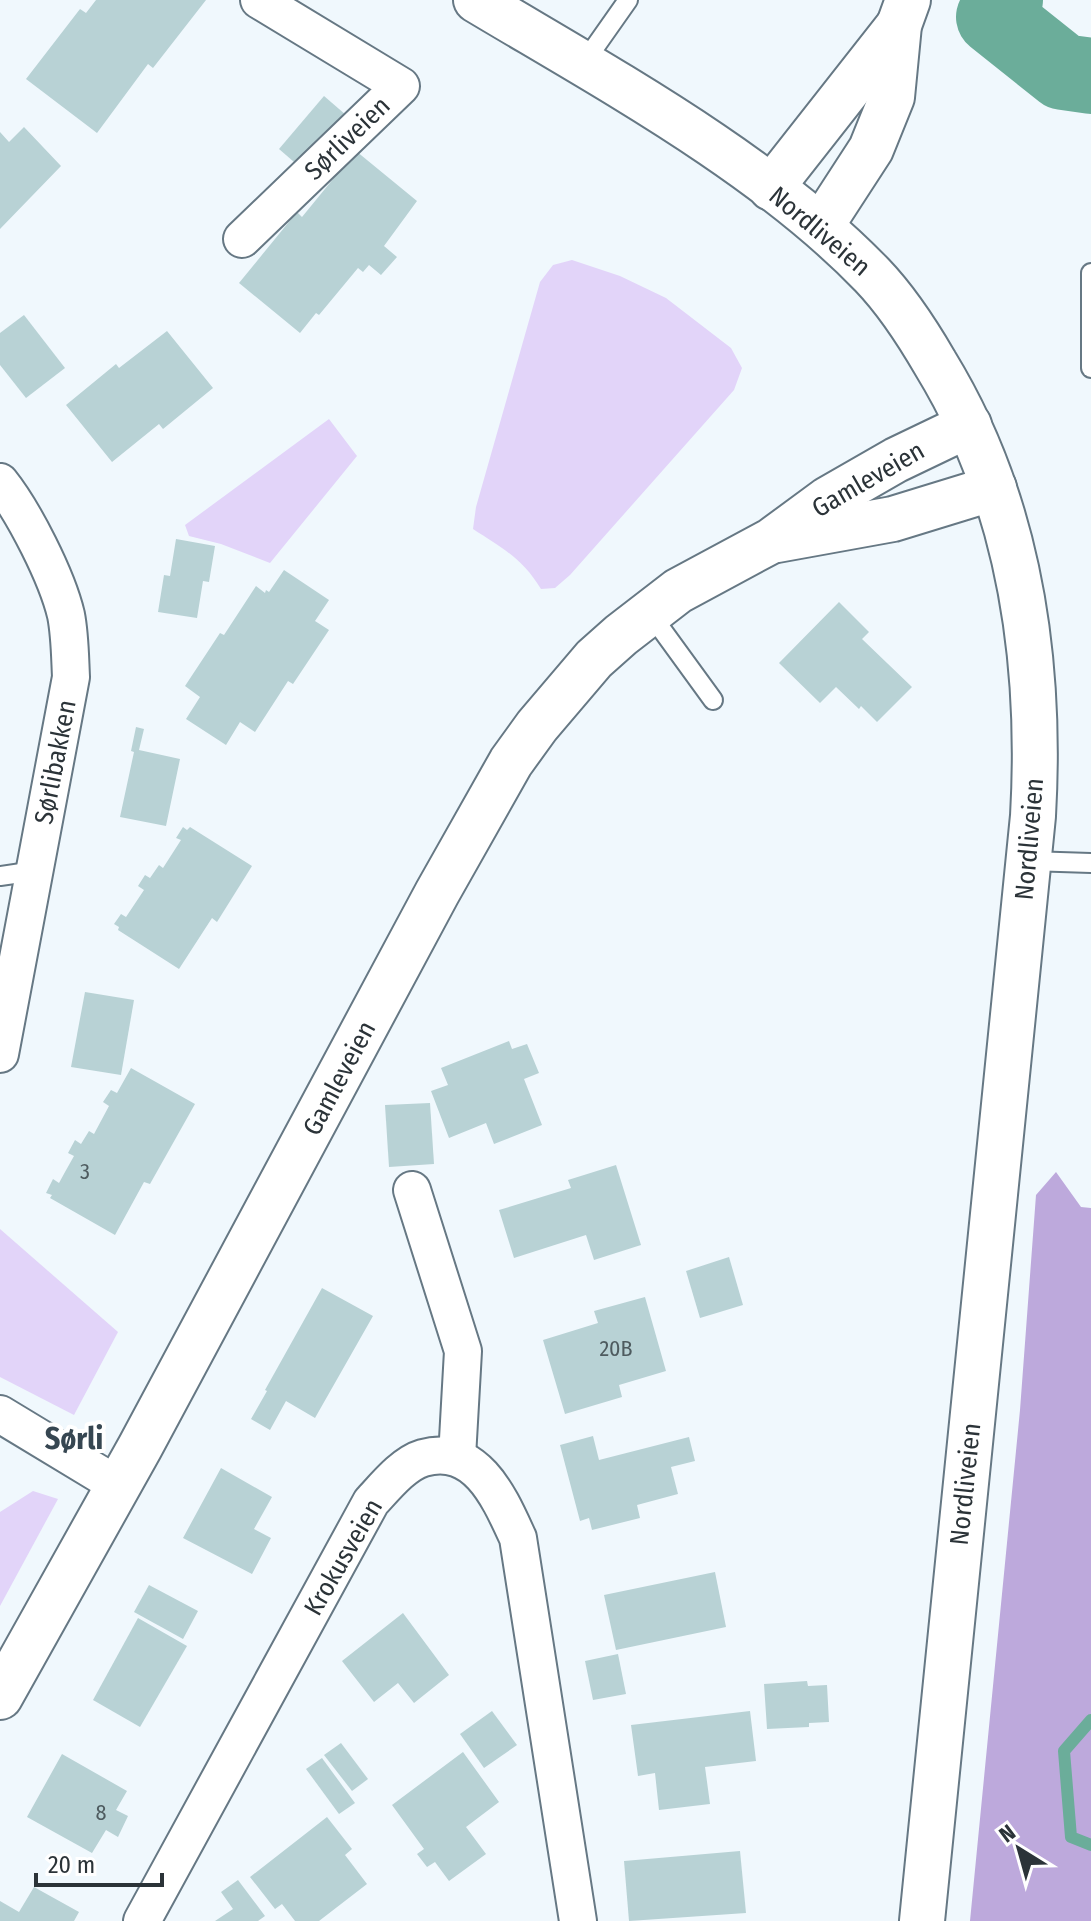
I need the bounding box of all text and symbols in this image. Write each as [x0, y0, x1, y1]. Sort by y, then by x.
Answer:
street label: Sørliveien [298, 90, 396, 186]
street label: Nordliveien [763, 180, 877, 283]
street label: Gamleveien [807, 435, 930, 524]
street label: Sørlibakken [28, 697, 83, 827]
street label: Nordliveien [1009, 777, 1050, 901]
street label: Gamleveien [297, 1016, 382, 1140]
house number: 3 [80, 1158, 90, 1185]
house number: 20B [599, 1335, 633, 1362]
district label: Sørli [45, 1421, 103, 1457]
street label: Nordliveien [944, 1421, 987, 1547]
street label: Krokusveien [298, 1493, 389, 1621]
house number: 8 [95, 1799, 107, 1826]
north arrow [979, 1809, 1059, 1889]
text: N [994, 1819, 1021, 1848]
scale bar [36, 1837, 162, 1887]
text: 20 m [48, 1851, 95, 1879]

